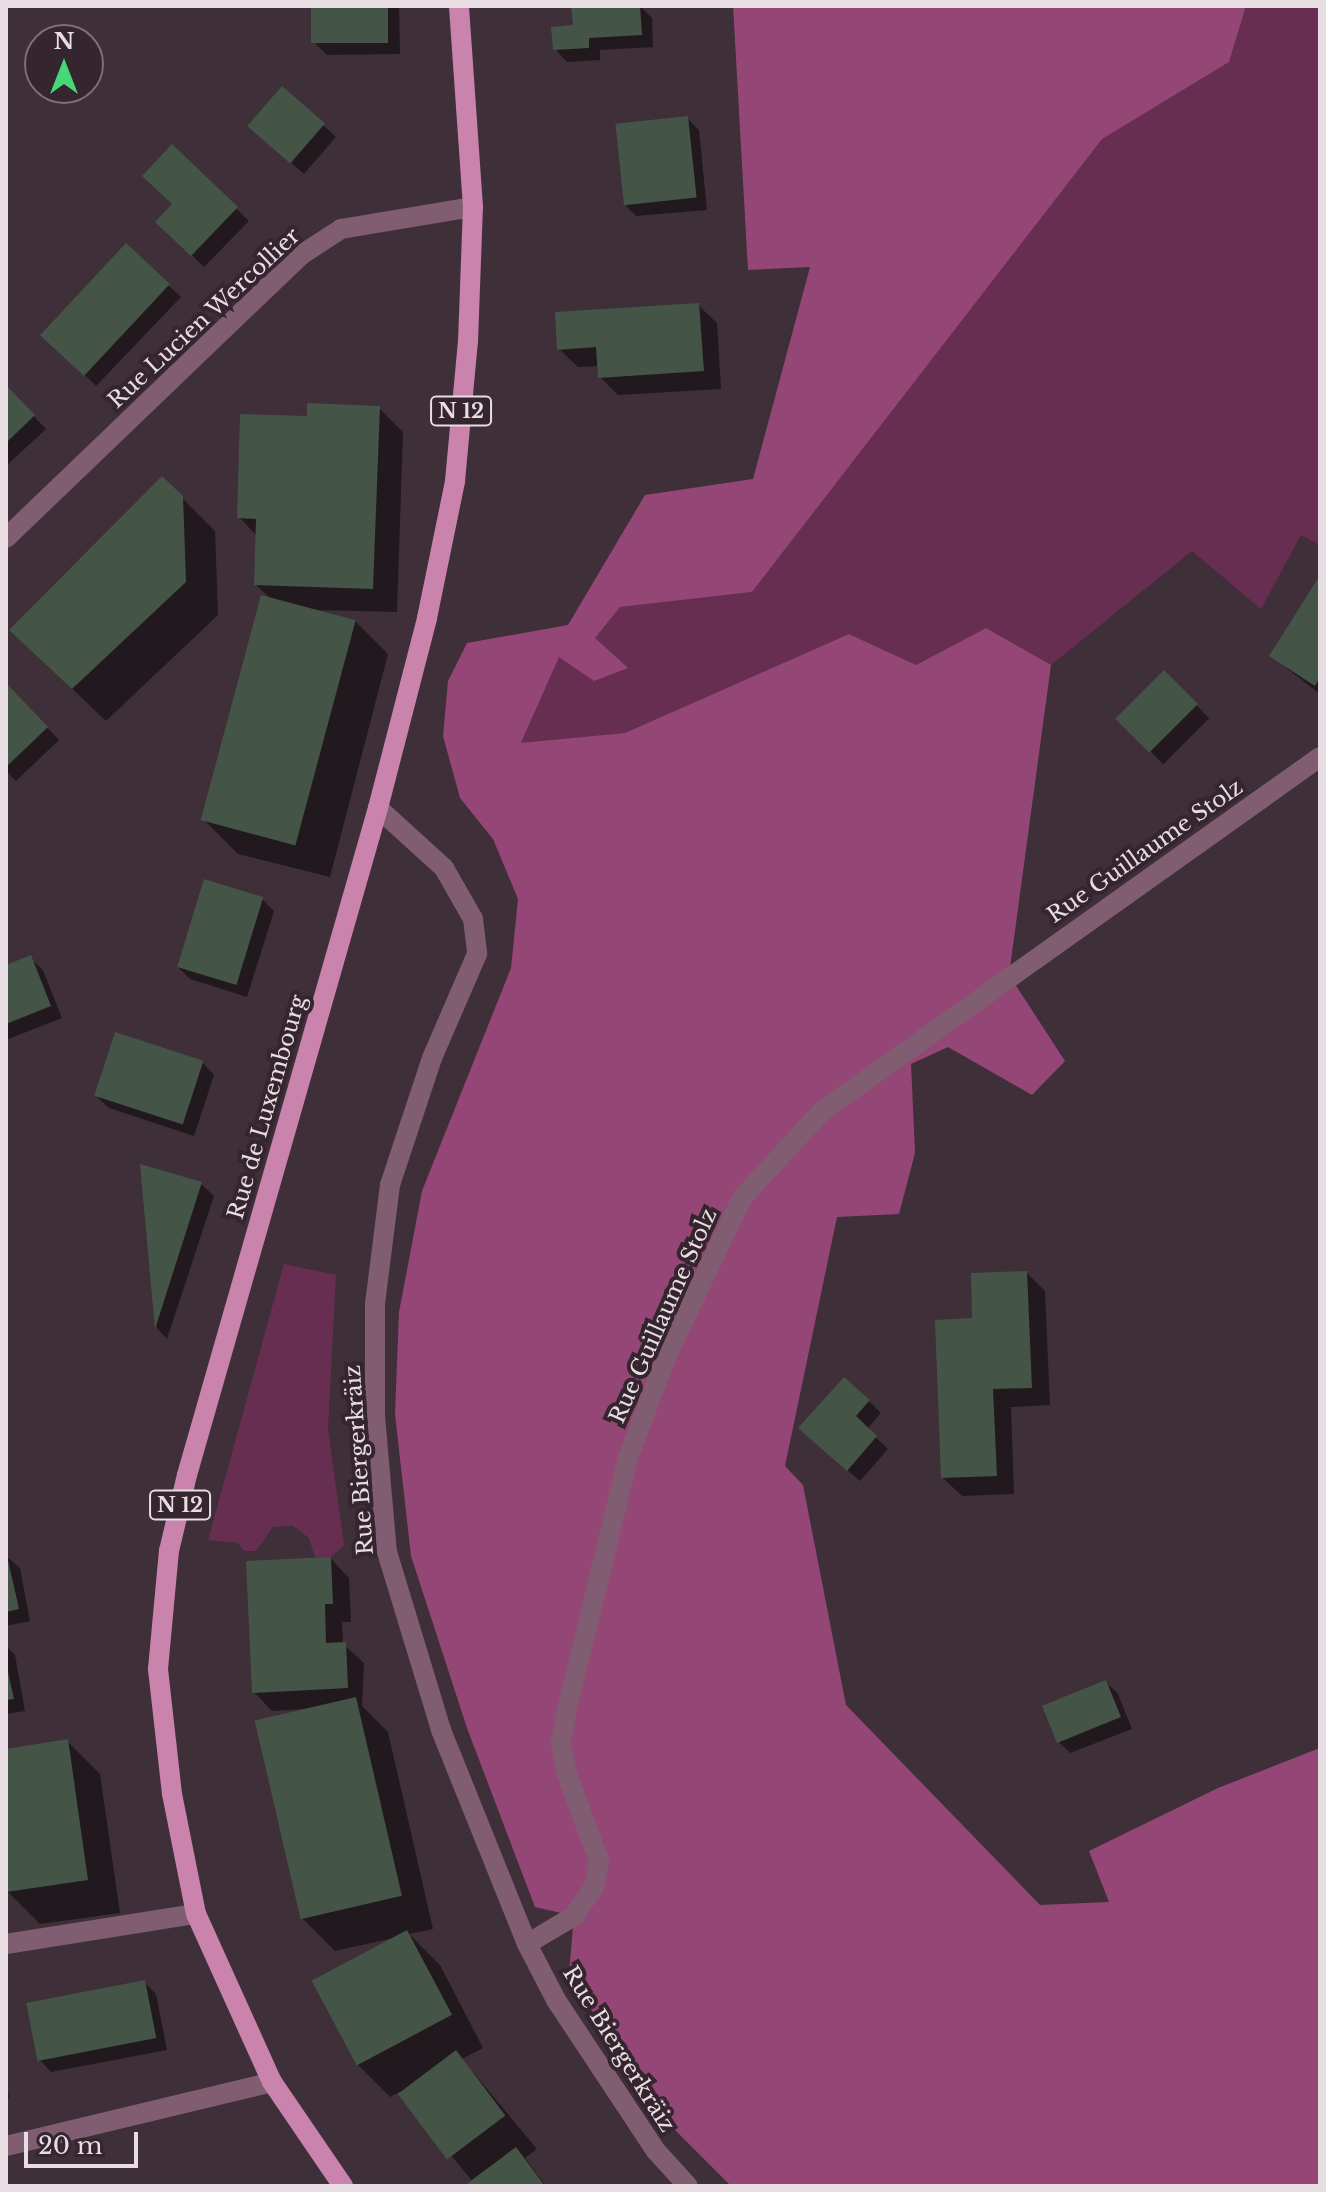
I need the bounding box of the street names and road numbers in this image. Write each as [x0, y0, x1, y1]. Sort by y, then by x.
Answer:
street label: Rue Lucien Wercollier [102, 222, 306, 414]
road number: N 12 [429, 395, 493, 427]
street label: Rue Guillaume Stolz [1042, 774, 1248, 928]
street label: Rue de Luxembourg [222, 992, 312, 1222]
street label: Rue Guillaume Stolz [604, 1205, 722, 1427]
street label: Rue Biergerkräiz [339, 1364, 379, 1556]
road number: N 12 [148, 1489, 212, 1521]
street label: Rue Biergerkräiz [557, 1961, 681, 2137]

